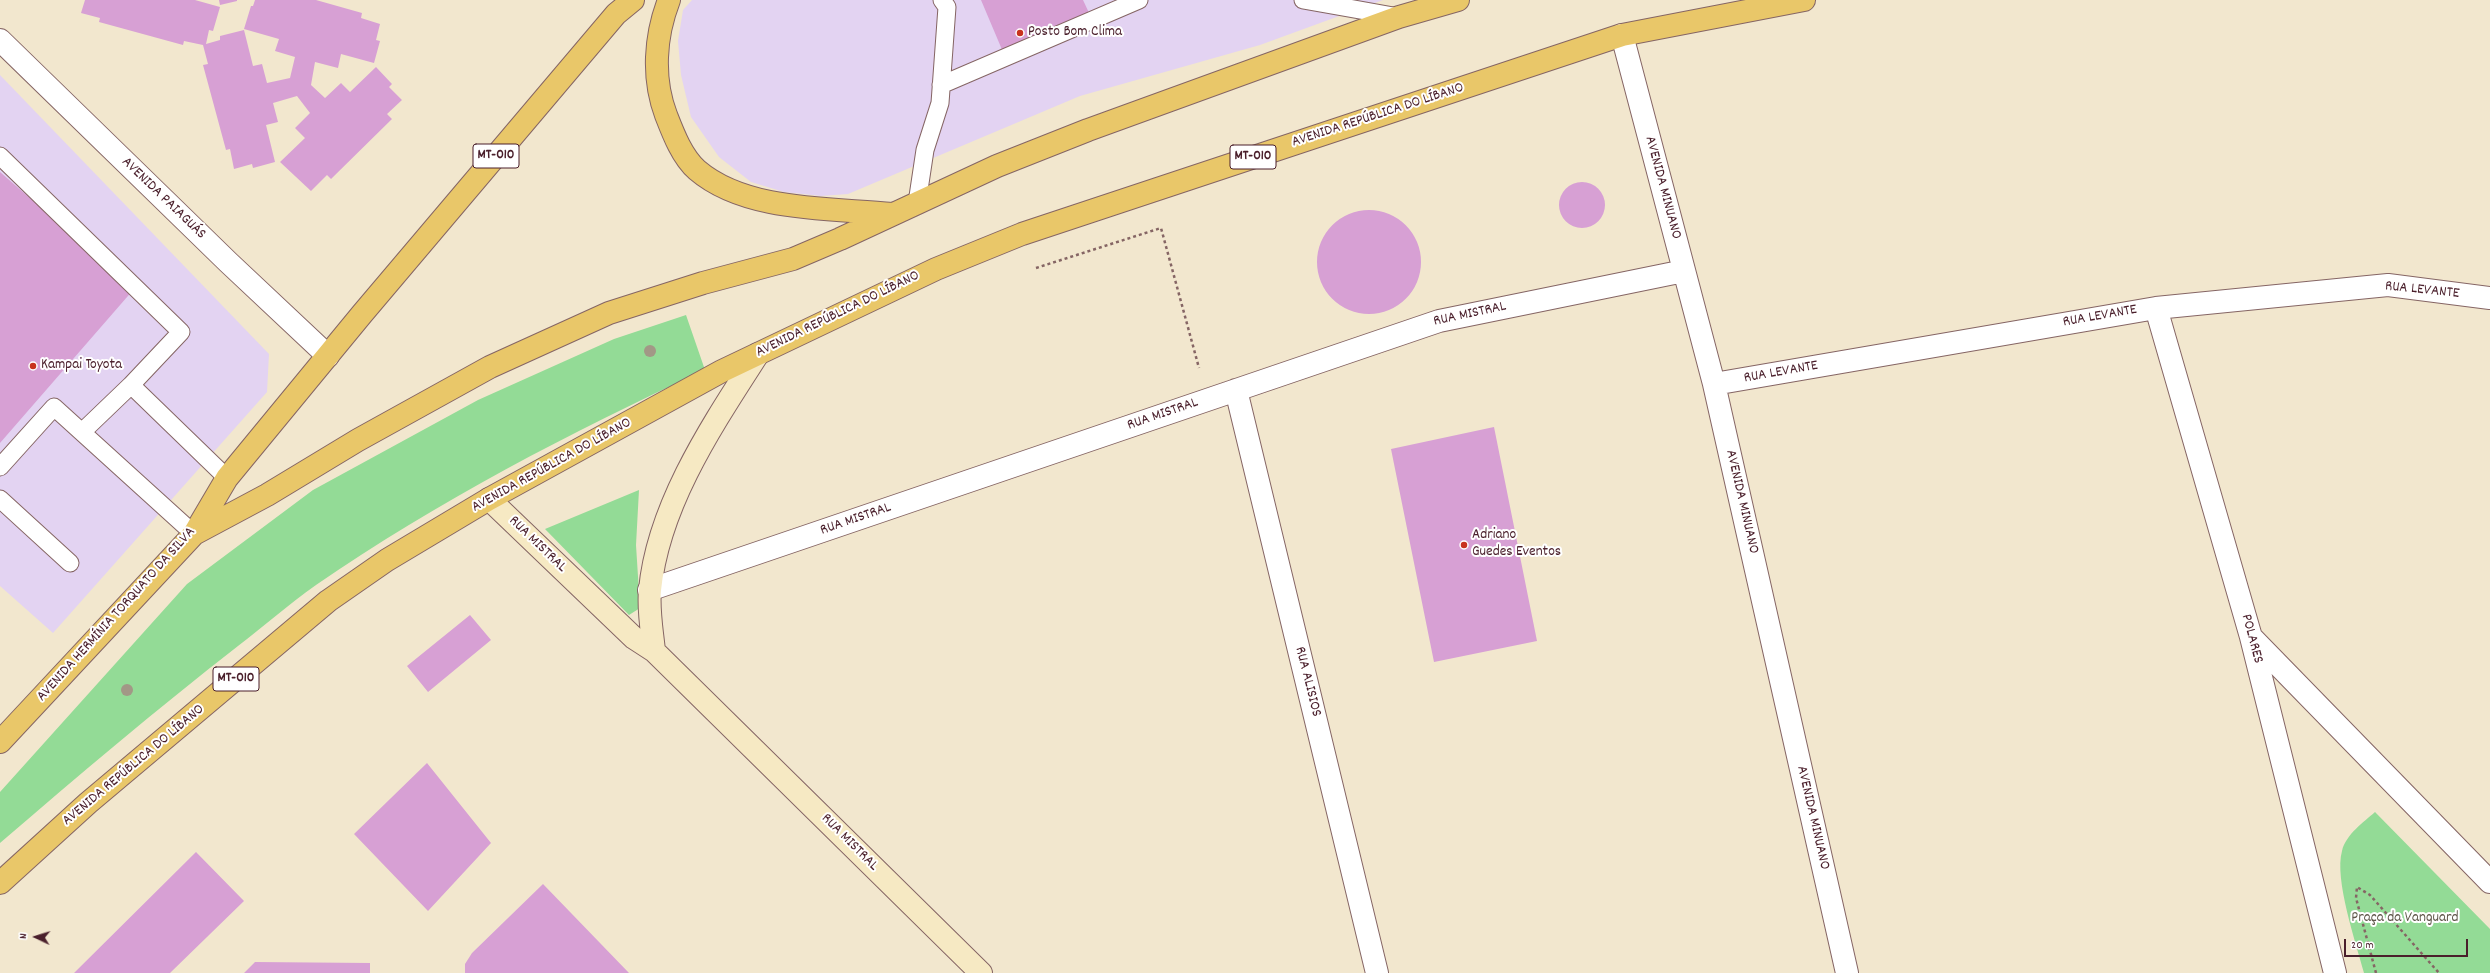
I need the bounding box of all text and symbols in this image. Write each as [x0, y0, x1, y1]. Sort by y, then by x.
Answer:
place label: Posto Bom Clima [1028, 24, 1122, 42]
marker: Posto Bom Clima [1015, 28, 1025, 38]
street label: AVENIDA REPÚBLICA DO LÍBANO [1290, 80, 1466, 152]
street label: AVENIDA MINUANO [1640, 135, 1684, 241]
road number: MT-010 [473, 144, 519, 168]
road number: MT-010 [1230, 145, 1276, 169]
street label: AVENIDA PAIAGUÁS [117, 154, 209, 244]
street label: AVENIDA REPÚBLICA DO LÍBANO [753, 268, 923, 362]
street label: RUA LEVANTE [2384, 278, 2460, 304]
street label: RUA MISTRAL [1432, 299, 1508, 331]
street label: RUA LEVANTE [2062, 302, 2138, 332]
place label: Kampai Toyota [41, 357, 122, 375]
street label: RUA LEVANTE [1743, 358, 1819, 388]
marker: Kampai Toyota [28, 361, 38, 371]
street label: RUA MISTRAL [1125, 394, 1201, 436]
street label: AVENIDA REPÚBLICA DO LÍBANO [469, 415, 635, 517]
street label: AVENIDA MINUANO [1720, 448, 1762, 556]
street label: RUA MISTRAL [818, 499, 894, 541]
street label: RUA MISTRAL [504, 513, 570, 577]
street label: AVENIDA HERMÍNIA TORQUATO DA SILVA [34, 524, 200, 706]
place label: Adriano Guedes Eventos [1472, 527, 1561, 562]
marker: Adriano Guedes Eventos [1459, 540, 1469, 550]
street label: POLARES [2236, 612, 2266, 666]
street label: RUA ALISIOS [1290, 645, 1324, 719]
road number: MT-010 [213, 667, 259, 691]
street label: AVENIDA REPÚBLICA DO LÍBANO [59, 701, 209, 831]
street label: AVENIDA MINUANO [1791, 764, 1833, 872]
street label: RUA MISTRAL [817, 811, 881, 875]
park label: Praça da Vanguard [2351, 910, 2459, 928]
north arrow [16, 917, 56, 957]
scale bar [2346, 931, 2470, 957]
text: N [16, 933, 32, 939]
text: 20 m [2351, 937, 2374, 954]

